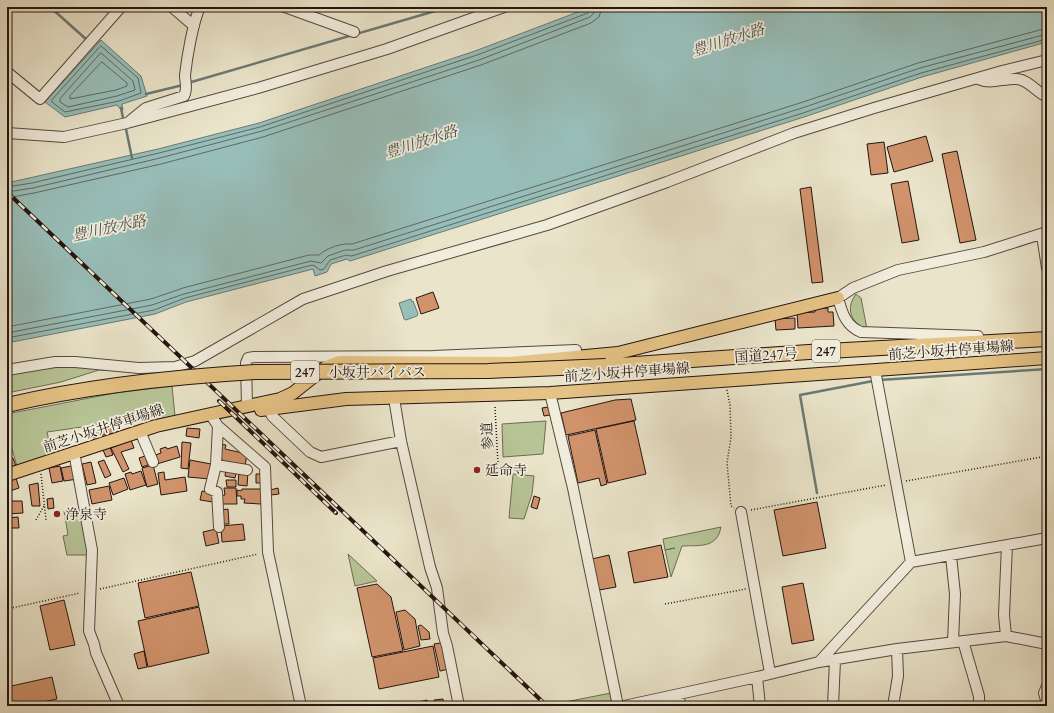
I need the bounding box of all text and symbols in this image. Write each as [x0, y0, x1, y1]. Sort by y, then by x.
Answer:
water label: 豊川放水路 [689, 19, 768, 61]
water label: 豊川放水路 [382, 121, 461, 163]
water label: 豊川放水路 [70, 210, 149, 246]
street label: 前芝小坂井停車場線 [888, 337, 1015, 364]
road number: 247 [812, 340, 840, 362]
street label: 国道247号 [734, 344, 798, 367]
street label: 前芝小坂井停車場線 [564, 359, 691, 386]
road number: 247 [291, 361, 319, 383]
street label: 小坂井バイパス [328, 363, 426, 382]
street label: 前芝小坂井停車場線 [40, 400, 166, 457]
street label: 参道 [477, 421, 498, 450]
place label: 延命寺 [485, 461, 527, 480]
marker: 延命寺 [472, 465, 482, 475]
place label: 浄泉寺 [65, 505, 107, 524]
marker: 浄泉寺 [52, 509, 62, 519]

